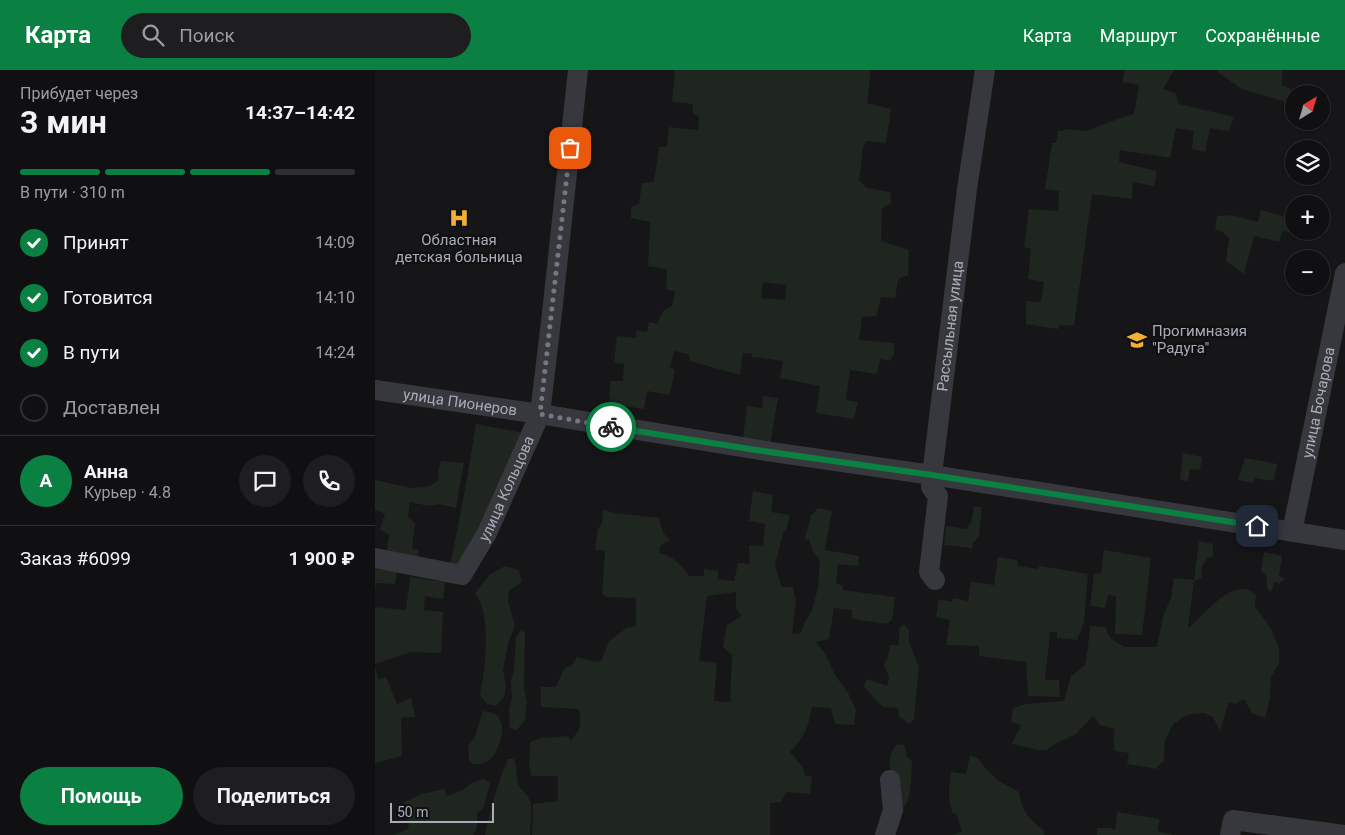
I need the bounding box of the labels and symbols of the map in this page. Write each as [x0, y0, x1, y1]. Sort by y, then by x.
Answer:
north arrow [1285, 85, 1330, 130]
pin [549, 127, 591, 169]
hospital icon: Областная детская больница [448, 207, 470, 229]
place label: Областная детская больница [395, 231, 523, 266]
street label: Рассыльная улица [933, 260, 967, 393]
place label: Прогимназия "Радуга" [1152, 322, 1247, 357]
school or university icon: Прогимназия "Радуга" [1126, 329, 1148, 351]
street label: улица Бочарова [1298, 345, 1339, 460]
street label: улица Пионеров [402, 385, 518, 420]
courier [586, 402, 636, 452]
street label: улица Кольцова [475, 433, 538, 545]
pin [1236, 505, 1278, 547]
scale bar [390, 800, 494, 823]

